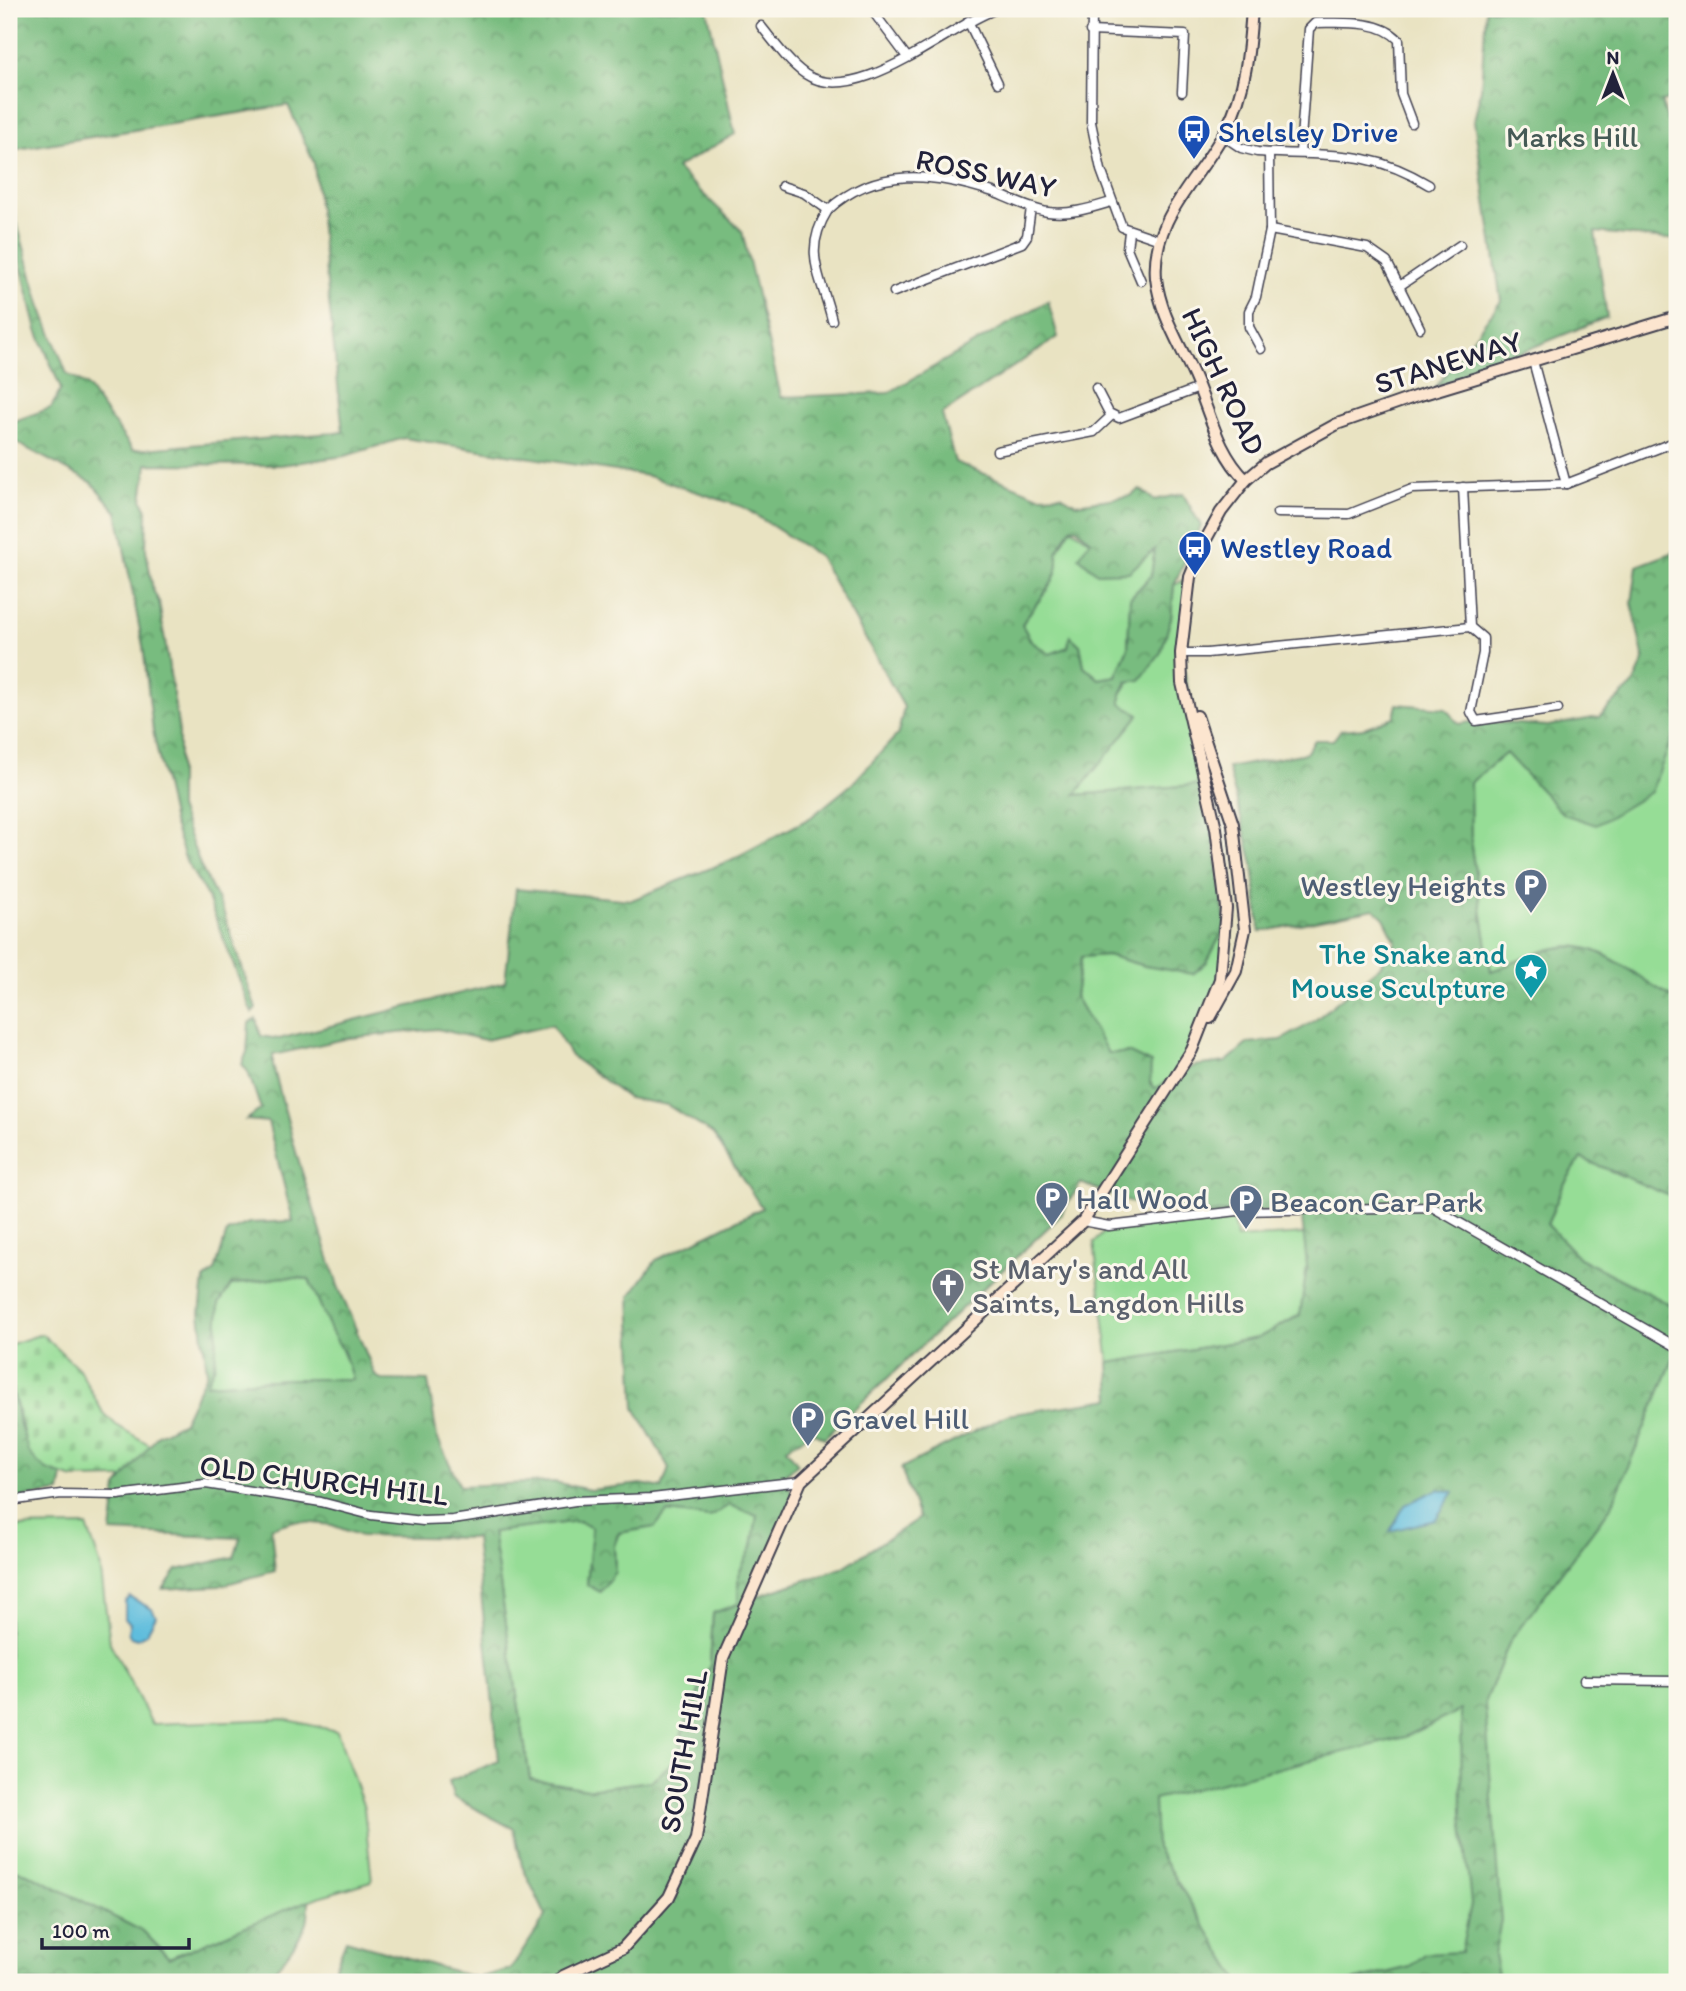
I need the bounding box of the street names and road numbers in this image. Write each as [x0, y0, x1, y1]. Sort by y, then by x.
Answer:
street label: ROSS WAY [913, 140, 1059, 206]
street label: HIGH ROAD [1174, 302, 1274, 460]
street label: STANEWAY [1370, 322, 1526, 402]
street label: OLD CHURCH HILL [198, 1446, 450, 1514]
street label: SOUTH HILL [650, 1666, 716, 1836]

